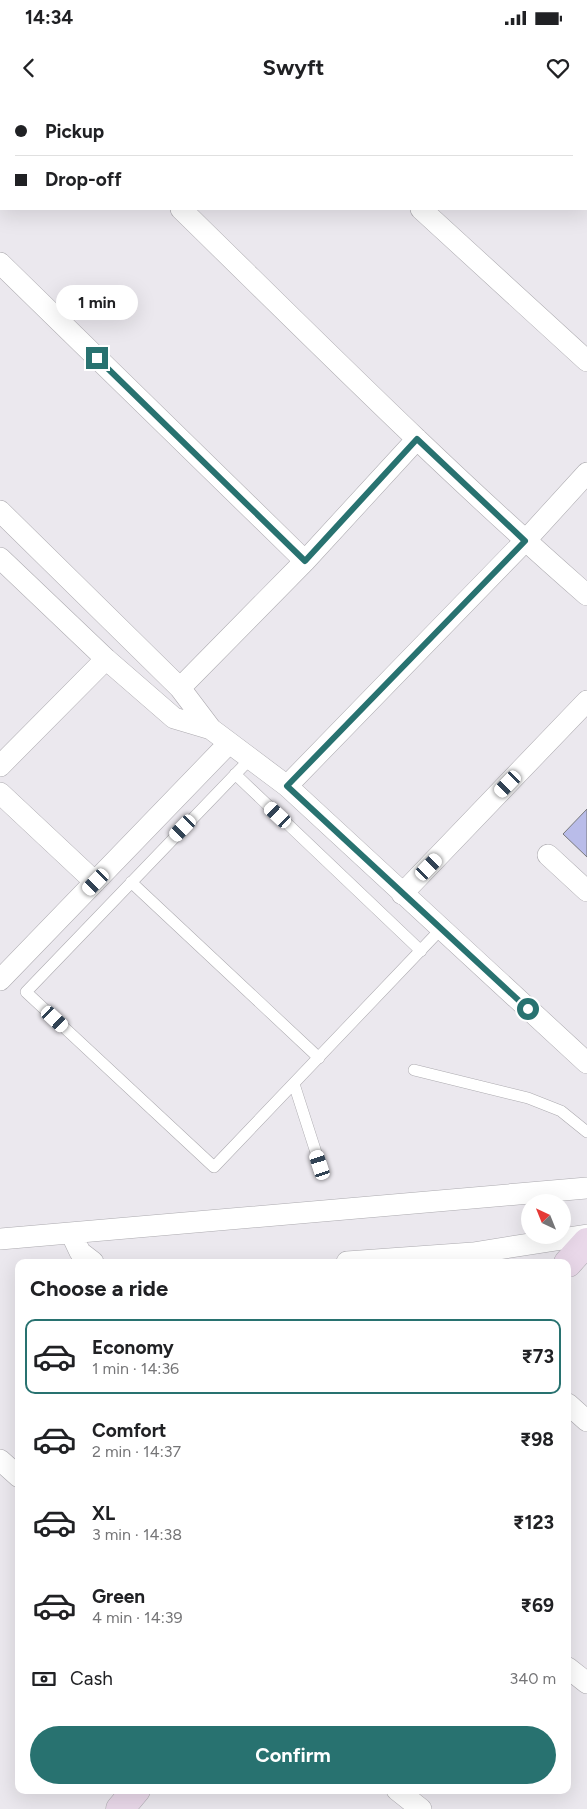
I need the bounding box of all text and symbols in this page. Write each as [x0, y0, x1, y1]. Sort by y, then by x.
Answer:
text: 14:34 [25, 6, 73, 29]
icon: back [15, 54, 43, 82]
text: Swyft [263, 54, 324, 81]
icon: heart [544, 54, 572, 82]
text: Pickup [45, 120, 104, 143]
text: Drop-off [45, 168, 122, 191]
callout: 1 min [56, 286, 138, 320]
text: 1 min [78, 293, 116, 312]
route end [86, 347, 108, 369]
car [492, 768, 523, 800]
car [261, 799, 294, 831]
car [167, 812, 198, 844]
car [413, 851, 444, 883]
car [80, 866, 111, 898]
route start [517, 998, 539, 1020]
car [38, 1003, 71, 1035]
car [308, 1148, 331, 1182]
north arrow [521, 1194, 571, 1244]
map controls [521, 1194, 571, 1244]
text: Choose a ride [30, 1275, 168, 1302]
icon: car [32, 1334, 77, 1379]
text: Economy [92, 1336, 174, 1359]
text: ₹73 [521, 1345, 554, 1368]
text: 1 min · 14:36 [92, 1359, 179, 1378]
icon: car [32, 1417, 77, 1462]
text: Comfort [92, 1419, 167, 1442]
text: ₹98 [520, 1428, 554, 1451]
text: 2 min · 14:37 [92, 1442, 181, 1461]
icon: car [32, 1500, 77, 1545]
text: XL [92, 1502, 115, 1525]
text: ₹123 [513, 1511, 554, 1534]
text: 3 min · 14:38 [92, 1525, 182, 1544]
icon: car [32, 1583, 77, 1628]
text: Green [92, 1585, 145, 1608]
text: ₹69 [521, 1594, 554, 1617]
text: 4 min · 14:39 [92, 1608, 182, 1627]
icon: cash [30, 1665, 58, 1693]
text: Cash [70, 1667, 113, 1690]
text: 340 m [510, 1669, 556, 1688]
button: Confirm [30, 1726, 556, 1784]

